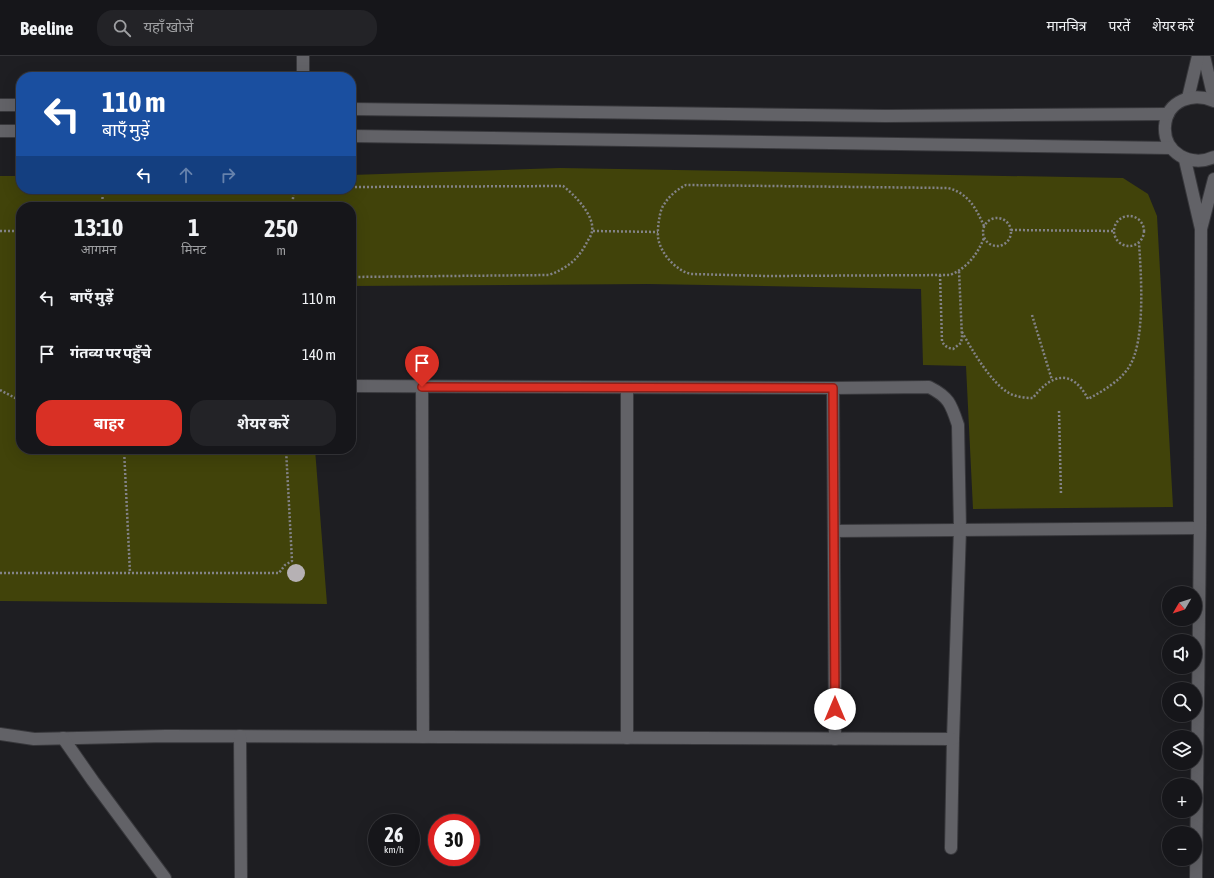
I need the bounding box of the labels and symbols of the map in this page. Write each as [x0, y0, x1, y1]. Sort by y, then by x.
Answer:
pin [405, 346, 439, 387]
north arrow [1162, 586, 1202, 626]
position arrow [814, 688, 856, 730]
speed limit sign: 30 [428, 814, 480, 866]

